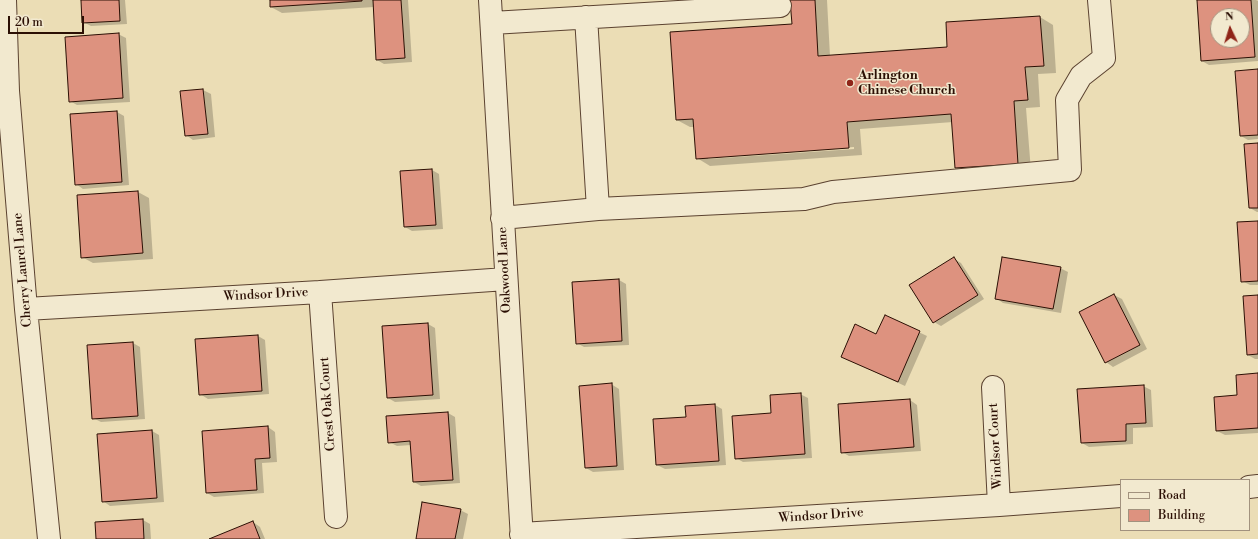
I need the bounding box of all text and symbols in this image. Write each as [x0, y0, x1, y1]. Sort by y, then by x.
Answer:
scale bar [10, 8, 86, 34]
north arrow [1210, 8, 1250, 48]
text: N [1224, 10, 1234, 24]
text: 20 m [15, 15, 43, 30]
place label: Arlington Chinese Church [858, 68, 955, 99]
marker: Arlington Chinese Church [845, 78, 855, 88]
street label: Cherry Laurel Lane [10, 212, 36, 328]
street label: Oakwood Lane [495, 226, 515, 314]
street label: Windsor Drive [223, 285, 309, 305]
street label: Crest Oak Court [317, 356, 339, 452]
street label: Windsor Court [986, 403, 1006, 489]
legend [1120, 479, 1250, 531]
text: Road [1158, 488, 1186, 503]
street label: Windsor Drive [778, 505, 864, 527]
text: Building [1158, 508, 1205, 523]

